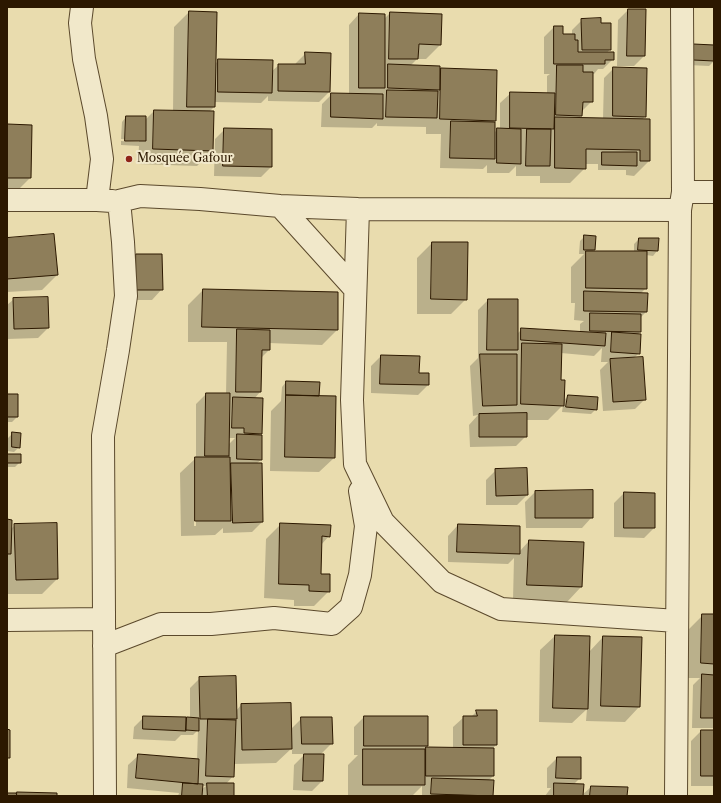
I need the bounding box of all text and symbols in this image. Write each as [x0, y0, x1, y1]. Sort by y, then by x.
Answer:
place label: Mosquée Gafour [137, 152, 233, 166]
marker: Mosquée Gafour [124, 154, 134, 164]

